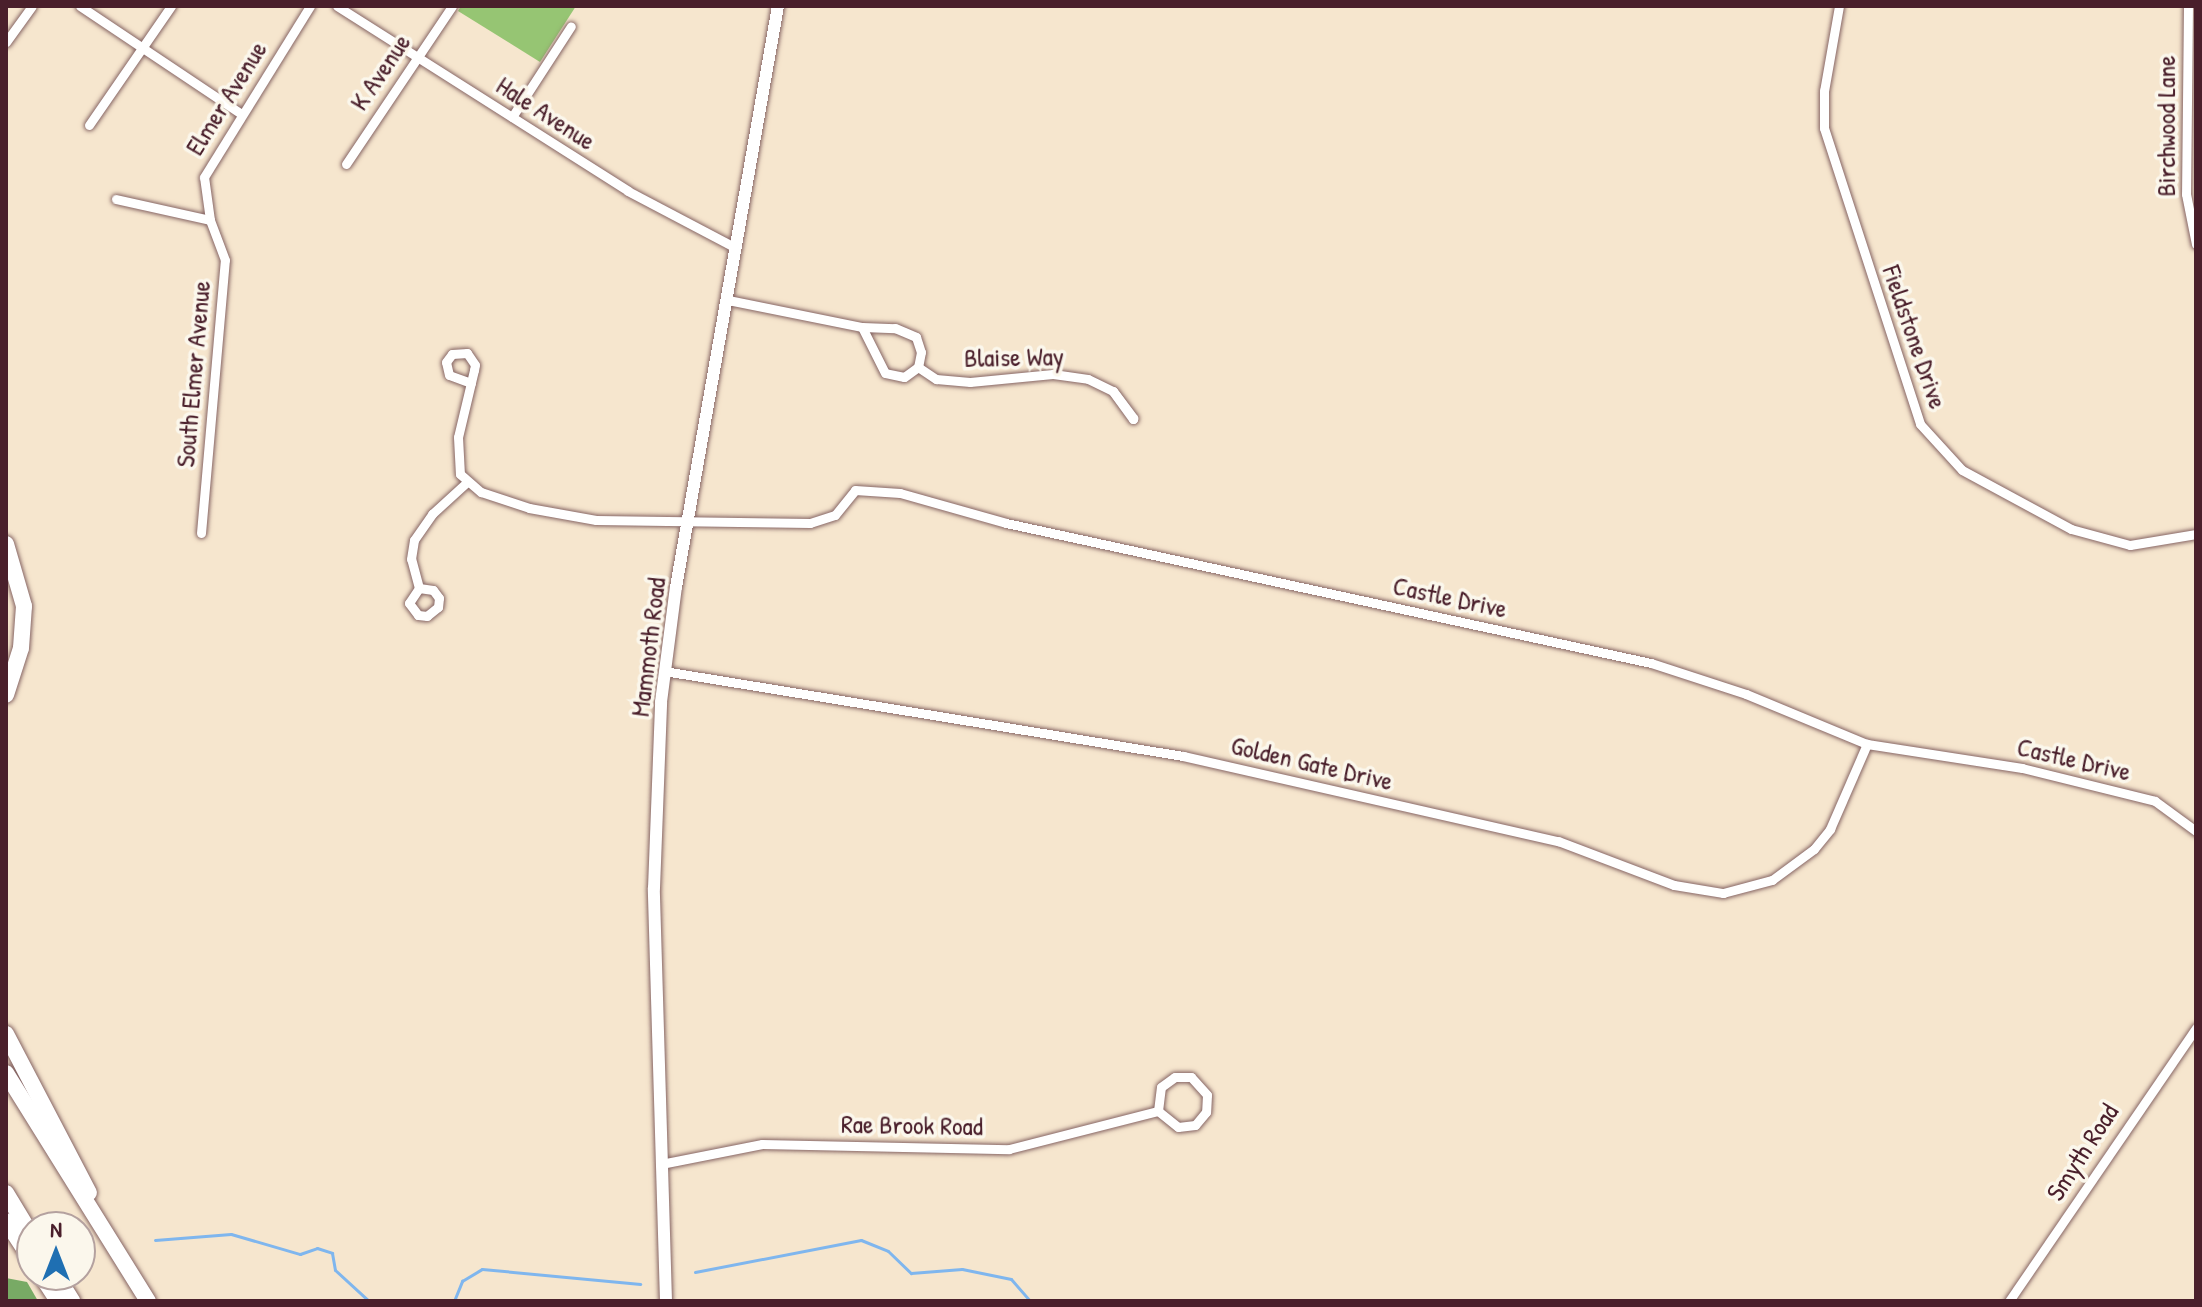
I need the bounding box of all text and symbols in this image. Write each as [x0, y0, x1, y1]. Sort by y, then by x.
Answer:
street label: K Avenue [343, 28, 417, 116]
street label: Elmer Avenue [179, 35, 273, 161]
street label: Birchwood Lane [2150, 55, 2182, 197]
street label: Hale Avenue [491, 70, 601, 156]
street label: Fieldstone Drive [1876, 261, 1954, 413]
street label: South Elmer Avenue [169, 279, 217, 469]
street label: Blaise Way [964, 341, 1064, 373]
street label: Castle Drive [1390, 570, 1510, 624]
street label: Mammoth Road [624, 576, 672, 718]
street label: Golden Gate Drive [1228, 729, 1396, 797]
street label: Castle Drive [2014, 731, 2134, 787]
street label: Smyth Road [2039, 1098, 2125, 1206]
street label: Rae Brook Road [841, 1108, 983, 1142]
north arrow [16, 1211, 96, 1291]
text: N [50, 1214, 62, 1244]

